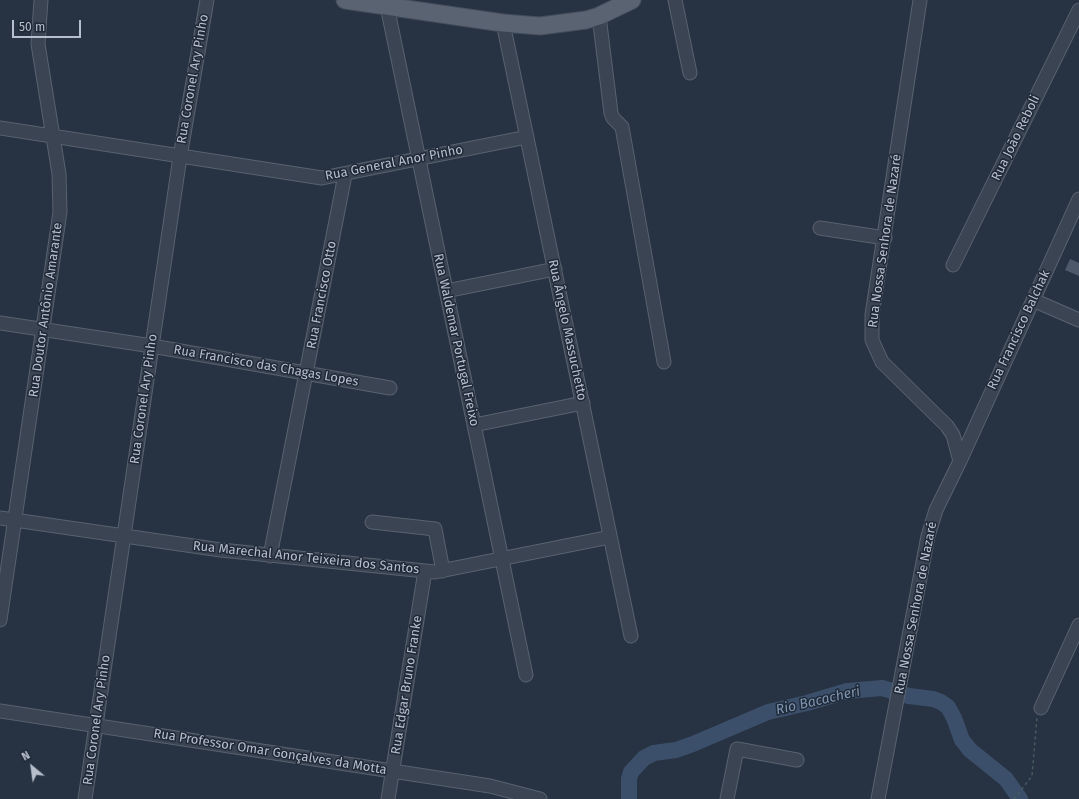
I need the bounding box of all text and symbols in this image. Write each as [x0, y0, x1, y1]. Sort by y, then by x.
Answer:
scale bar [14, 12, 83, 38]
street label: Rua Coronel Ary Pinho [174, 13, 212, 145]
text: 50 m [19, 20, 45, 34]
street label: Rua João Reboli [989, 93, 1043, 183]
street label: Rua General Anor Pinho [324, 142, 464, 184]
street label: Rua Nossa Senhora de Nazaré [865, 153, 905, 329]
street label: Rua Doutor Antônio Amarante [26, 222, 66, 398]
street label: Rua Francisco Otto [304, 240, 340, 350]
street label: Rua Waldemar Portugal Freixo [430, 252, 482, 428]
street label: Rua Ângelo Massuchetto [544, 258, 590, 402]
street label: Rua Francisco Balchak [984, 268, 1054, 392]
street label: Rua Coronel Ary Pinho [127, 333, 161, 465]
street label: Rua Francisco das Chagas Lopes [172, 342, 360, 390]
street label: Rua Nossa Senhora de Nazaré [892, 520, 940, 696]
street label: Rua Marechal Anor Teixeira dos Santos [192, 538, 420, 578]
street label: Rua Edgar Bruno Franke [388, 614, 426, 756]
street label: Rua Coronel Ary Pinho [80, 654, 114, 786]
water label: Rio Bacacheri [774, 683, 862, 719]
street label: Rua Professor Omar Gonçalves da Motta [152, 726, 388, 778]
north arrow [12, 747, 52, 787]
text: N [20, 749, 32, 764]

